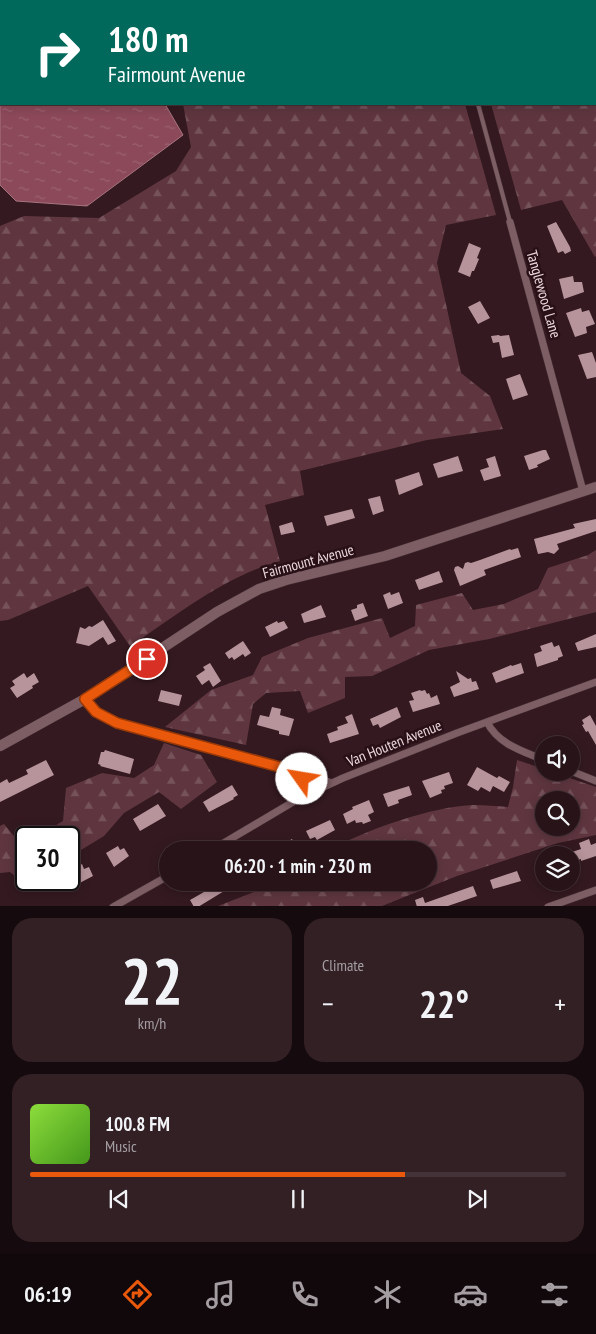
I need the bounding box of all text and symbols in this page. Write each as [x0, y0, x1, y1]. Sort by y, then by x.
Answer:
text: 180 m [108, 16, 189, 62]
icon: right [25, 20, 90, 85]
text: Fairmount Avenue [108, 60, 245, 88]
street label: Tanglewood Lane [522, 248, 566, 340]
street label: Fairmount Avenue [260, 540, 356, 582]
pin [126, 638, 168, 680]
icon: arrive [133, 645, 161, 673]
street label: Van Houten Avenue [343, 715, 444, 771]
map controls [535, 736, 580, 891]
button: sound [535, 736, 580, 781]
position arrow [275, 752, 327, 804]
button: search [535, 791, 580, 836]
speed limit sign: 30 [15, 826, 80, 891]
button: layers [535, 846, 580, 891]
text: 06:20 · 1 min · 230 m [225, 854, 371, 878]
text: 22 [121, 938, 183, 1022]
text: Climate [322, 955, 364, 975]
text: 22° [419, 979, 469, 1028]
text: − [322, 985, 334, 1022]
text: + [554, 985, 566, 1022]
text: km/h [138, 1013, 166, 1033]
text: 100.8 FM [105, 1112, 170, 1136]
text: Music [105, 1136, 137, 1156]
icon: previous [105, 1185, 133, 1213]
icon: pause [284, 1185, 312, 1213]
icon: next [463, 1185, 491, 1213]
icon: directions [120, 1277, 155, 1312]
icon: music [203, 1277, 238, 1312]
icon: phone [287, 1277, 322, 1312]
icon: climate [370, 1277, 405, 1312]
icon: car [453, 1277, 488, 1312]
icon: filters [537, 1277, 572, 1312]
text: 06:19 [24, 1280, 72, 1308]

